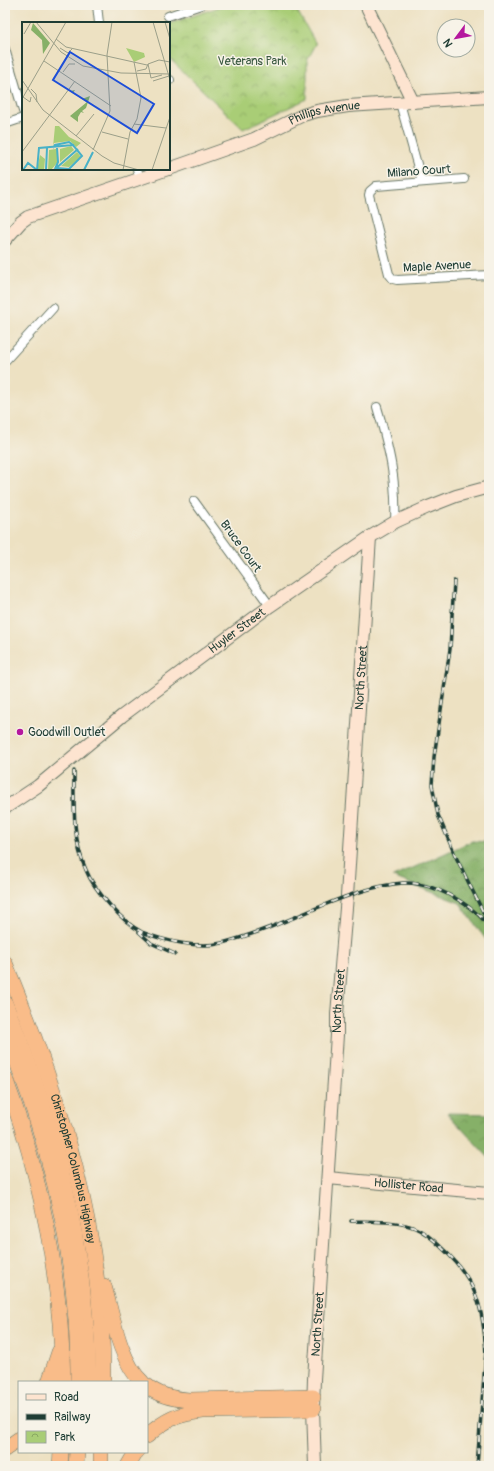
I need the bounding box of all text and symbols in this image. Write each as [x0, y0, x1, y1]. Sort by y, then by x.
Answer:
north arrow [436, 18, 476, 58]
inset map [22, 22, 170, 170]
text: N [440, 36, 455, 50]
park label: Veterans Park [218, 54, 286, 69]
street label: Phillips Avenue [286, 98, 360, 129]
street label: Milano Court [387, 162, 452, 181]
street label: Maple Avenue [403, 257, 472, 276]
street label: Bruce Court [217, 517, 265, 575]
street label: Huyler Street [206, 605, 269, 657]
street label: North Street [352, 645, 371, 710]
place label: Goodwill Outlet [28, 725, 106, 740]
marker: Goodwill Outlet [15, 727, 25, 737]
street label: North Street [330, 968, 349, 1033]
street label: Christopher Columbus Highway [46, 1092, 98, 1245]
street label: Hollister Road [373, 1175, 444, 1197]
street label: North Street [309, 1291, 328, 1357]
legend [18, 1381, 148, 1453]
text: Road [54, 1390, 79, 1405]
text: Railway [54, 1410, 90, 1425]
text: Park [54, 1430, 75, 1445]

